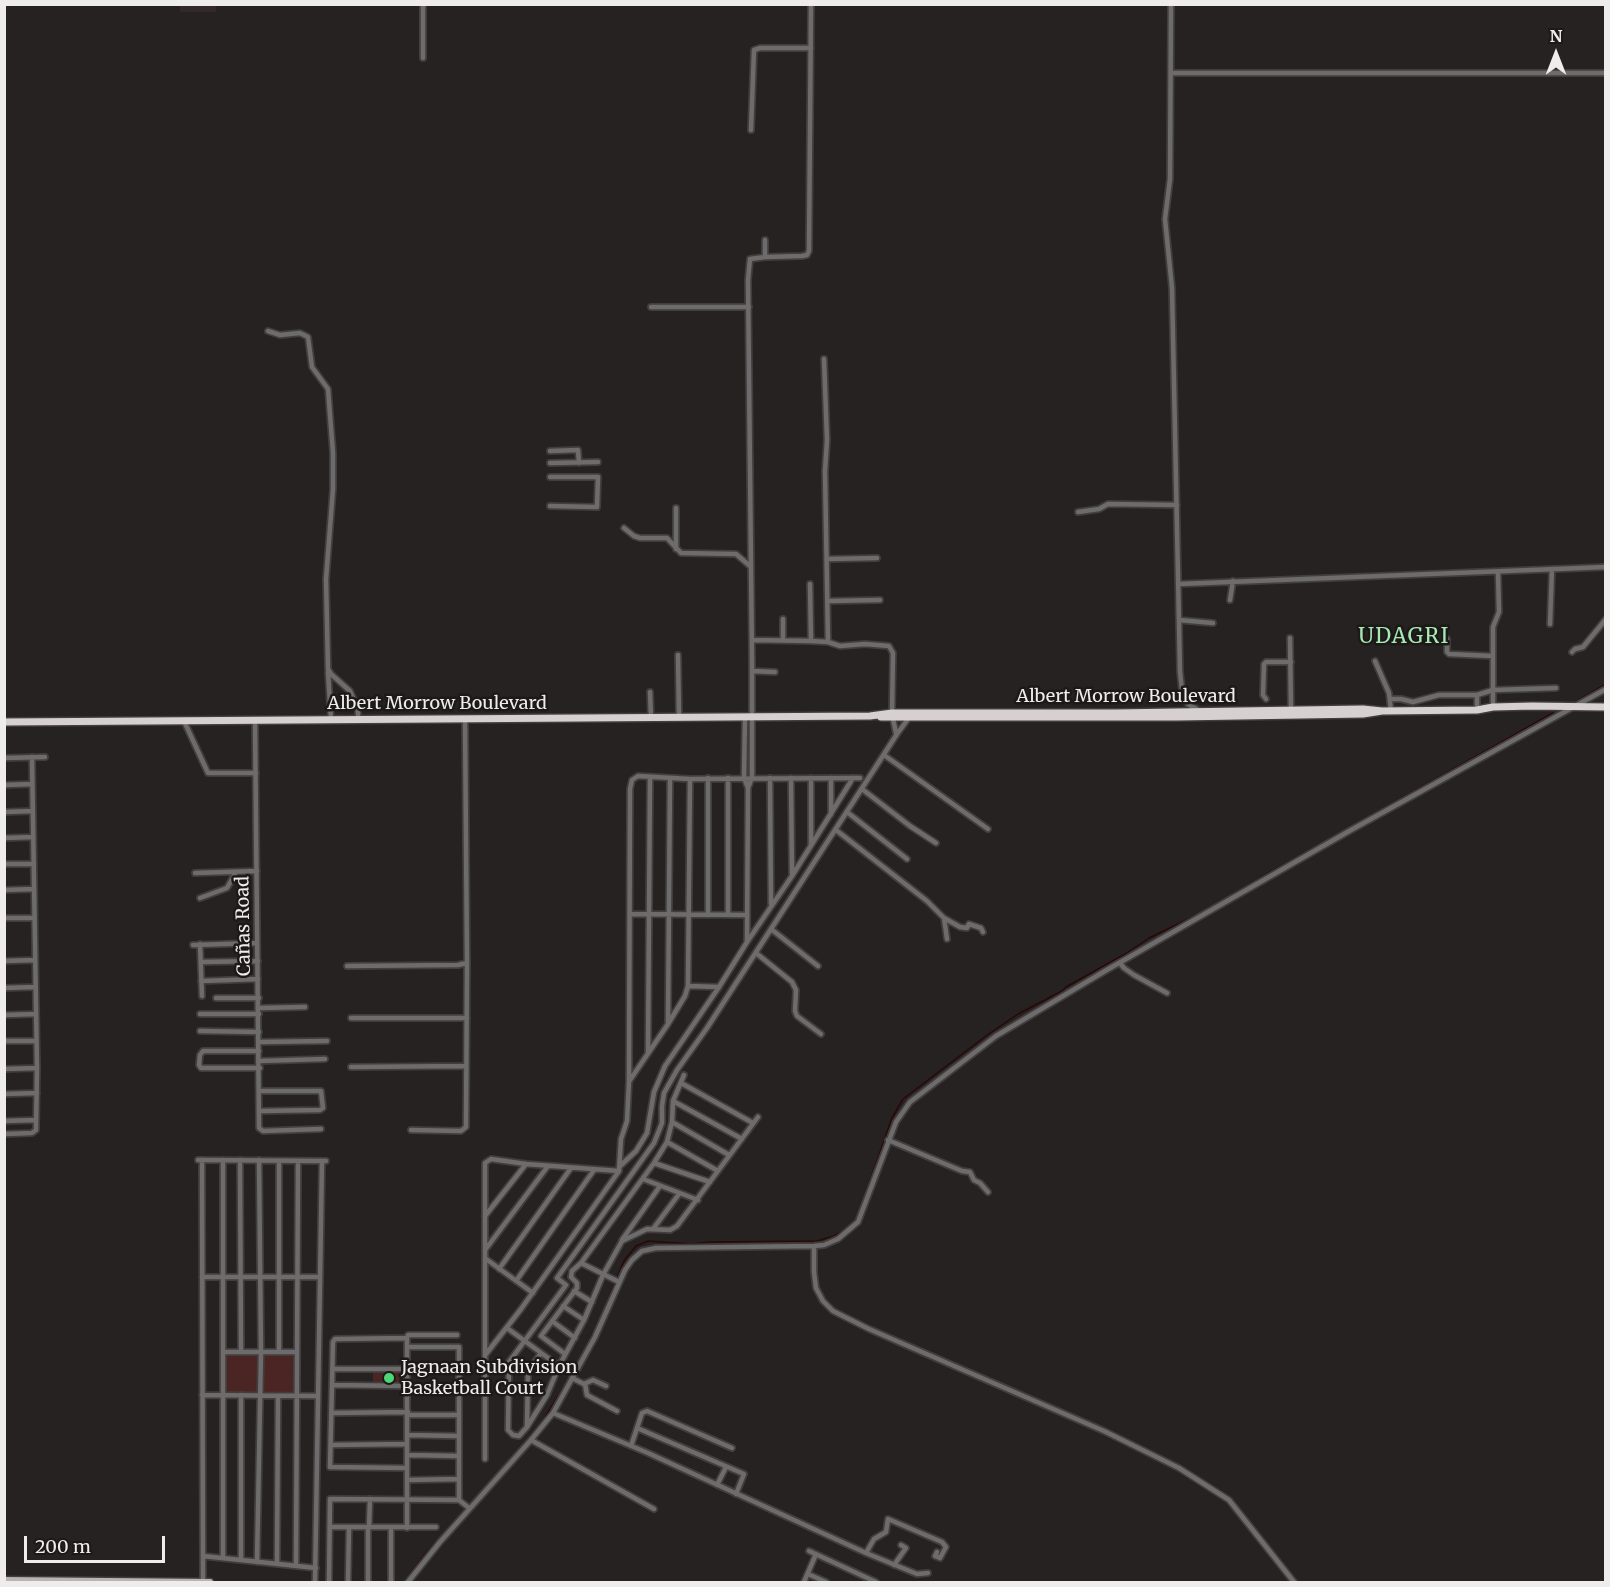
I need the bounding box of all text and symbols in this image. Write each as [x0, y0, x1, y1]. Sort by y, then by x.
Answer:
north arrow [1526, 24, 1586, 84]
text: N [1550, 26, 1562, 46]
district label: UDAGRI [1358, 624, 1450, 650]
street label: Albert Morrow Boulevard [1016, 686, 1236, 708]
street label: Albert Morrow Boulevard [327, 693, 547, 715]
street label: Cañas Road [232, 876, 256, 976]
place label: Jagnaan Subdivision Basketball Court [401, 1357, 578, 1400]
marker: Jagnaan Subdivision Basketball Court [382, 1371, 396, 1385]
scale bar [27, 1524, 168, 1562]
text: 200 m [35, 1535, 91, 1558]

